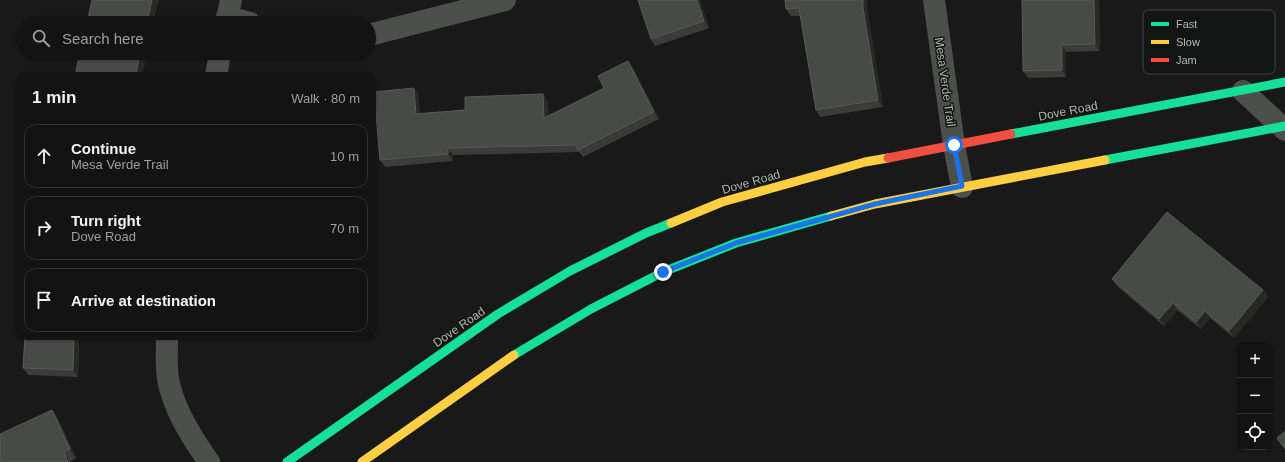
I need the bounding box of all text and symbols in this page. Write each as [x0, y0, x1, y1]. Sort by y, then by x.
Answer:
legend [1143, 10, 1275, 74]
search box [16, 16, 376, 60]
text: Fast [1176, 18, 1197, 30]
icon: search [30, 27, 52, 49]
text: Search here [62, 30, 144, 47]
street label: Mesa Verde Trail [932, 36, 958, 128]
text: Slow [1176, 36, 1200, 48]
text: Jam [1176, 54, 1197, 66]
text: 1 min [32, 88, 76, 107]
text: Walk · 80 m [291, 91, 360, 106]
street label: Dove Road [1037, 98, 1099, 124]
route start [945, 136, 963, 154]
text: Continue [71, 140, 136, 157]
icon: ahead [33, 145, 55, 167]
text: 10 m [330, 149, 359, 164]
text: Mesa Verde Trail [71, 157, 169, 172]
street label: Dove Road [720, 167, 782, 197]
text: Turn right [71, 212, 141, 229]
icon: right [33, 217, 55, 239]
text: 70 m [330, 221, 359, 236]
text: Dove Road [71, 229, 136, 244]
route end [654, 263, 672, 281]
icon: arrive [33, 289, 55, 311]
text: Arrive at destination [71, 292, 216, 309]
street label: Dove Road [430, 304, 488, 350]
map controls [1237, 342, 1273, 450]
button: + [1237, 342, 1273, 378]
button: − [1237, 378, 1273, 414]
button: locate [1237, 414, 1273, 450]

